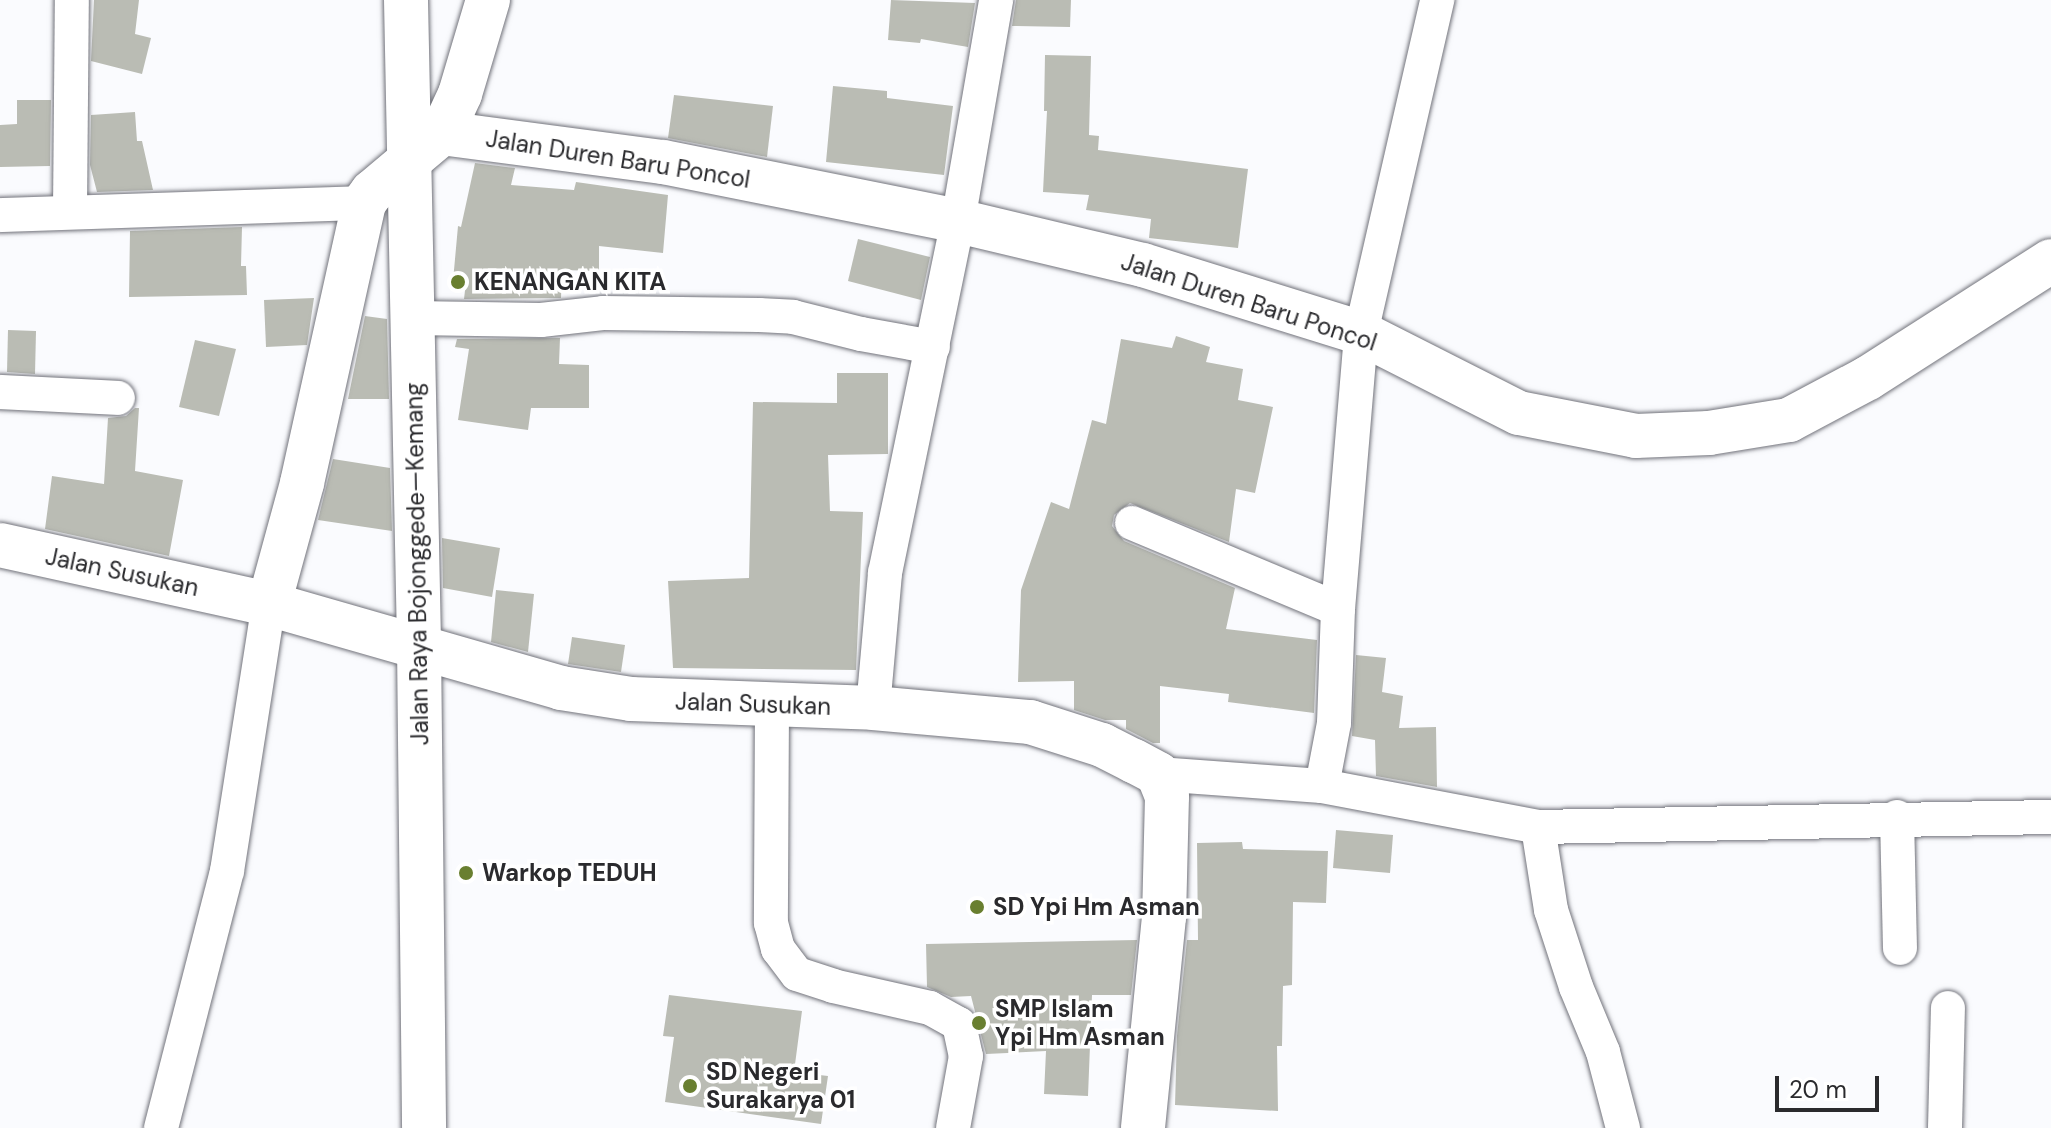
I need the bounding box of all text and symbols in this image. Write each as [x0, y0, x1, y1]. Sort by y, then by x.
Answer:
street label: Jalan Duren Baru Poncol [484, 124, 752, 194]
street label: Jalan Duren Baru Poncol [1117, 247, 1381, 357]
place label: KENANGAN KITA [474, 268, 666, 296]
marker: KENANGAN KITA [449, 273, 467, 291]
street label: Jalan Raya Bojonggede—Kemang [399, 382, 435, 746]
street label: Jalan Susukan [43, 542, 201, 602]
street label: Jalan Susukan [675, 687, 831, 721]
place label: Warkop TEDUH [482, 859, 657, 887]
marker: Warkop TEDUH [457, 864, 475, 882]
place label: SD Ypi Hm Asman [993, 893, 1200, 921]
marker: SD Ypi Hm Asman [968, 898, 986, 916]
place label: SMP Islam Ypi Hm Asman [995, 995, 1165, 1051]
marker: SMP Islam Ypi Hm Asman [970, 1014, 988, 1032]
place label: SD Negeri Surakarya 01 [706, 1058, 855, 1114]
scale bar [1779, 1060, 1883, 1110]
text: 20 m [1789, 1074, 1847, 1105]
marker: SD Negeri Surakarya 01 [681, 1077, 699, 1095]

